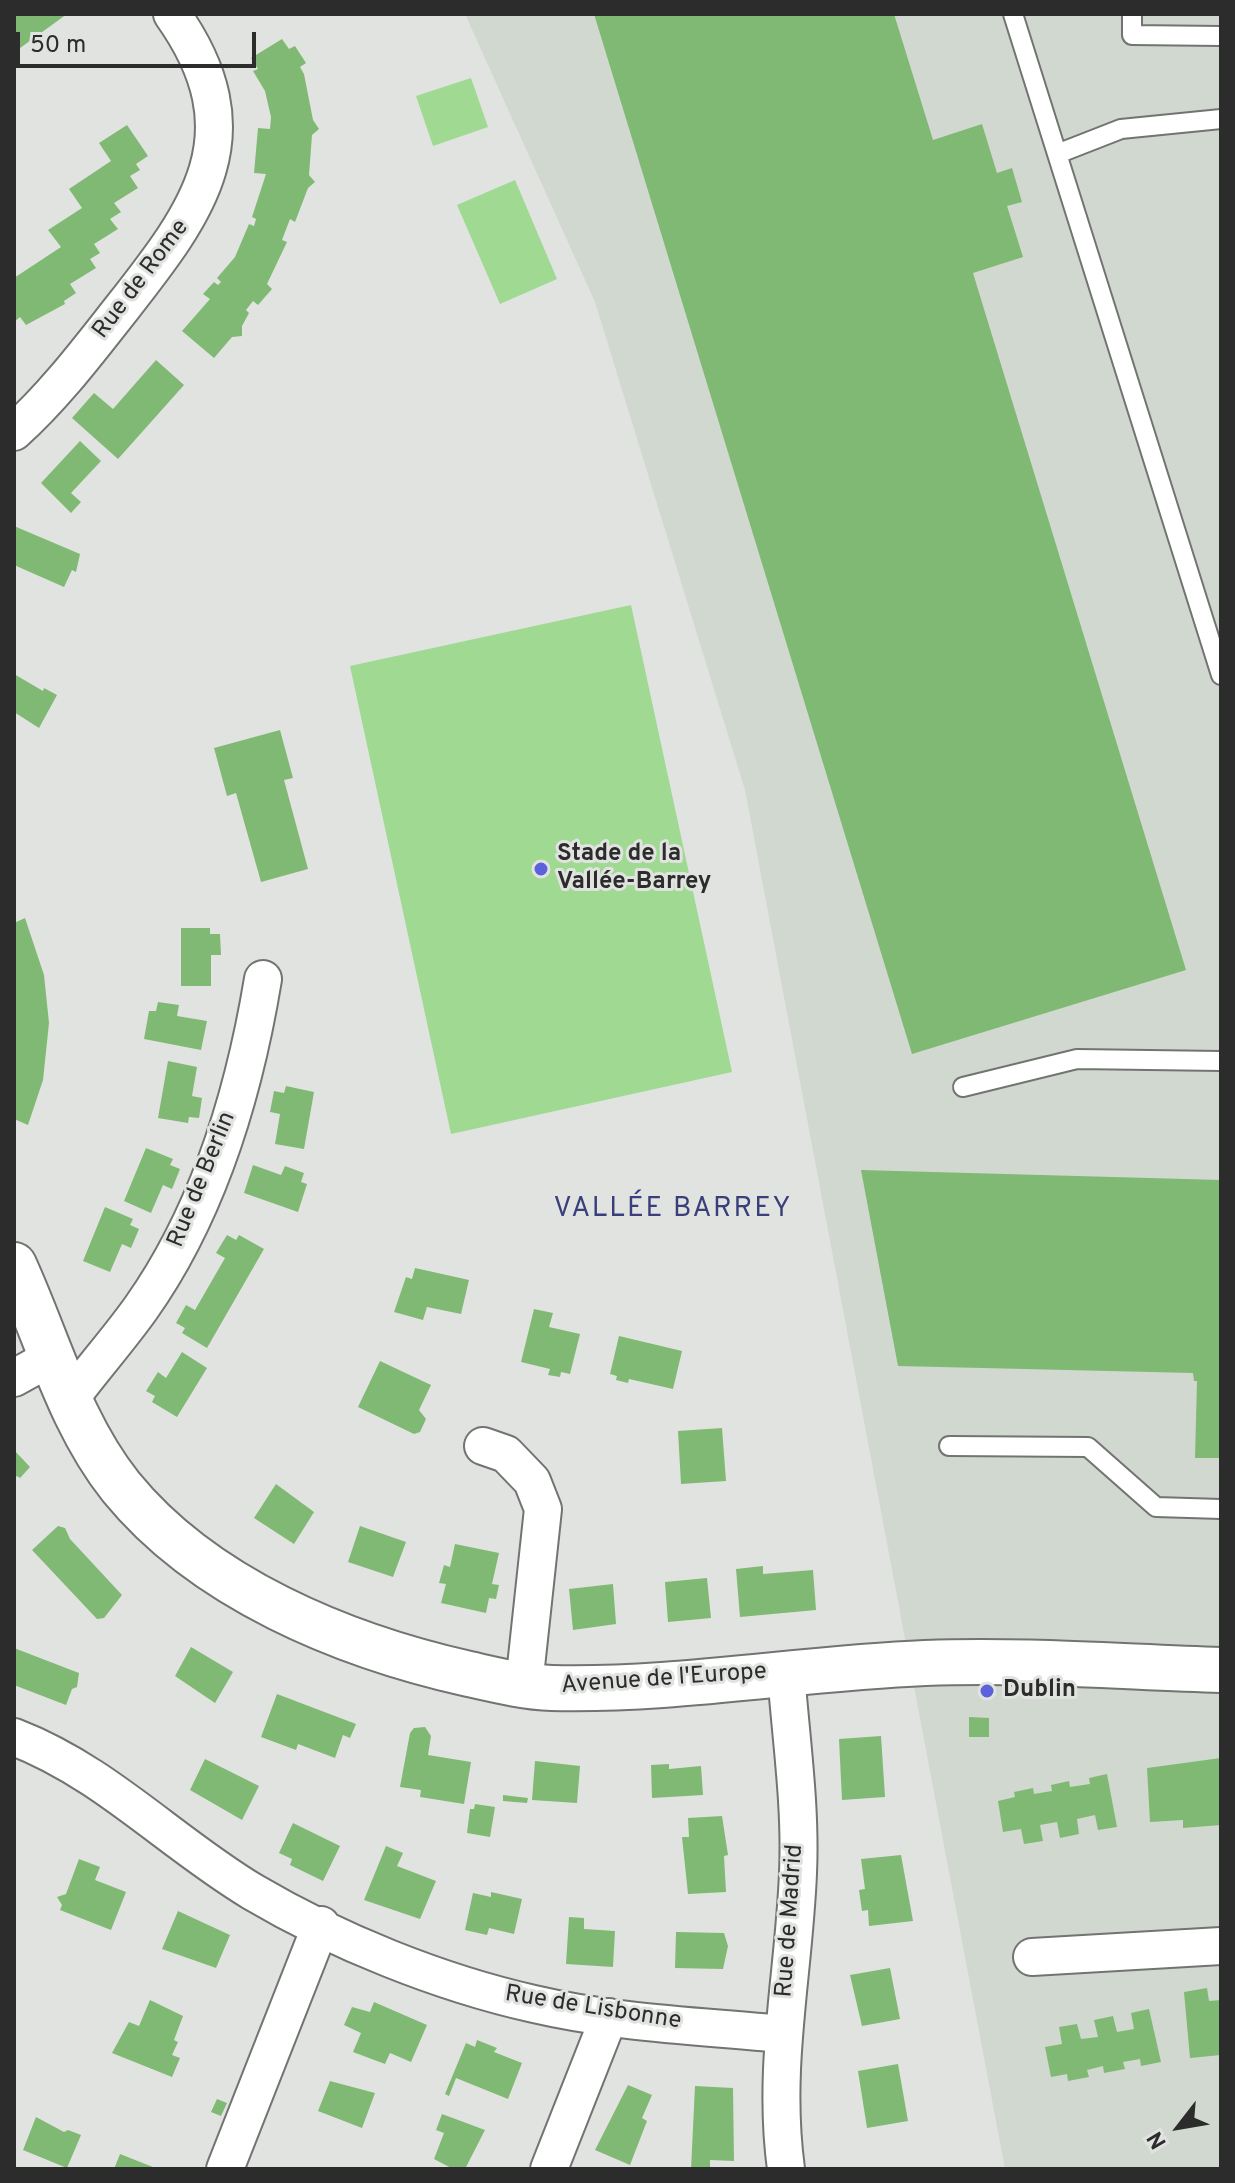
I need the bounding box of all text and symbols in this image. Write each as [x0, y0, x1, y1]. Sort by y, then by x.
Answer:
scale bar [20, 16, 260, 66]
text: 50 m [30, 31, 86, 61]
street label: Rue de Rome [88, 215, 196, 345]
place label: Stade de la Vallée-Barrey [557, 841, 711, 897]
marker: Stade de la Vallée-Barrey [532, 860, 550, 878]
street label: Rue de Berlin [163, 1108, 243, 1252]
district label: VALLÉE BARREY [554, 1193, 792, 1227]
street label: Avenue de l'Europe [560, 1658, 768, 1702]
place label: Dublin [1003, 1677, 1076, 1705]
marker: Dublin [978, 1682, 996, 1700]
street label: Rue de Madrid [771, 1843, 811, 1999]
street label: Rue de Lisbonne [503, 1981, 683, 2037]
north arrow [1139, 2087, 1219, 2167]
text: N [1142, 2126, 1174, 2153]

